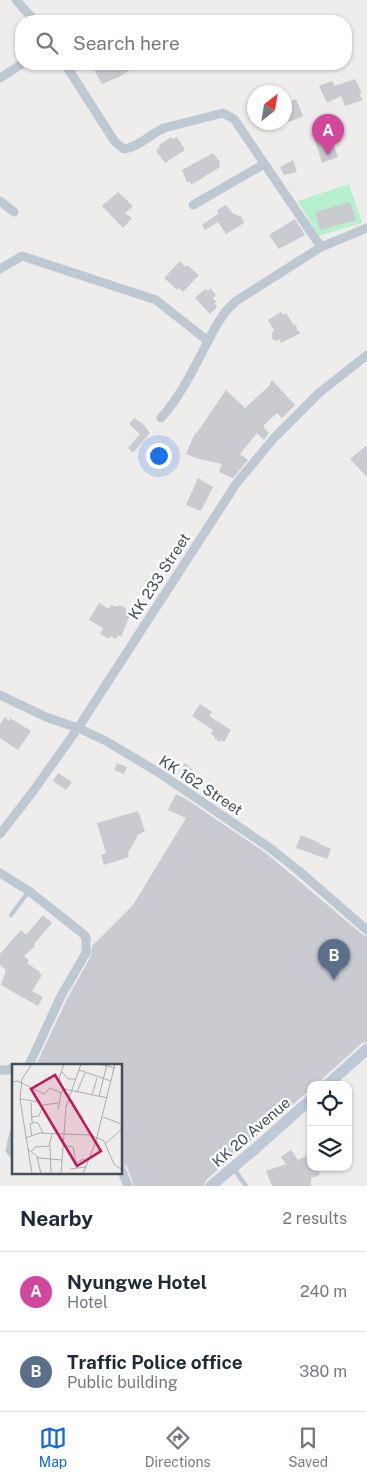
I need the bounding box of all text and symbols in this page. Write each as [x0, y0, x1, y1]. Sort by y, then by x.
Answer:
search box [15, 15, 352, 70]
icon: search [33, 29, 61, 57]
text: Search here [73, 32, 180, 54]
north arrow [247, 85, 292, 130]
pin: A [312, 114, 344, 155]
your location [146, 443, 172, 469]
street label: KK 233 Street [125, 530, 193, 622]
street label: KK 162 Street [156, 752, 246, 818]
pin: B [318, 939, 350, 980]
inset map [12, 1064, 122, 1174]
map controls [307, 1081, 352, 1171]
button: locate [307, 1081, 352, 1126]
street label: KK 20 Avenue [209, 1094, 293, 1170]
button: layers [307, 1126, 352, 1171]
text: Nearby [20, 1206, 93, 1231]
text: 2 results [282, 1209, 347, 1228]
text: Nyungwe Hotel [67, 1271, 207, 1293]
text: A [30, 1282, 42, 1301]
text: 240 m [300, 1282, 347, 1301]
text: Hotel [67, 1293, 108, 1312]
text: Traffic Police office [67, 1351, 243, 1373]
text: B [31, 1362, 41, 1381]
text: 380 m [299, 1362, 347, 1381]
text: Public building [67, 1373, 178, 1392]
tab: Map [39, 1424, 67, 1470]
tab: Directions [145, 1424, 211, 1470]
tab: Saved [288, 1424, 328, 1470]

